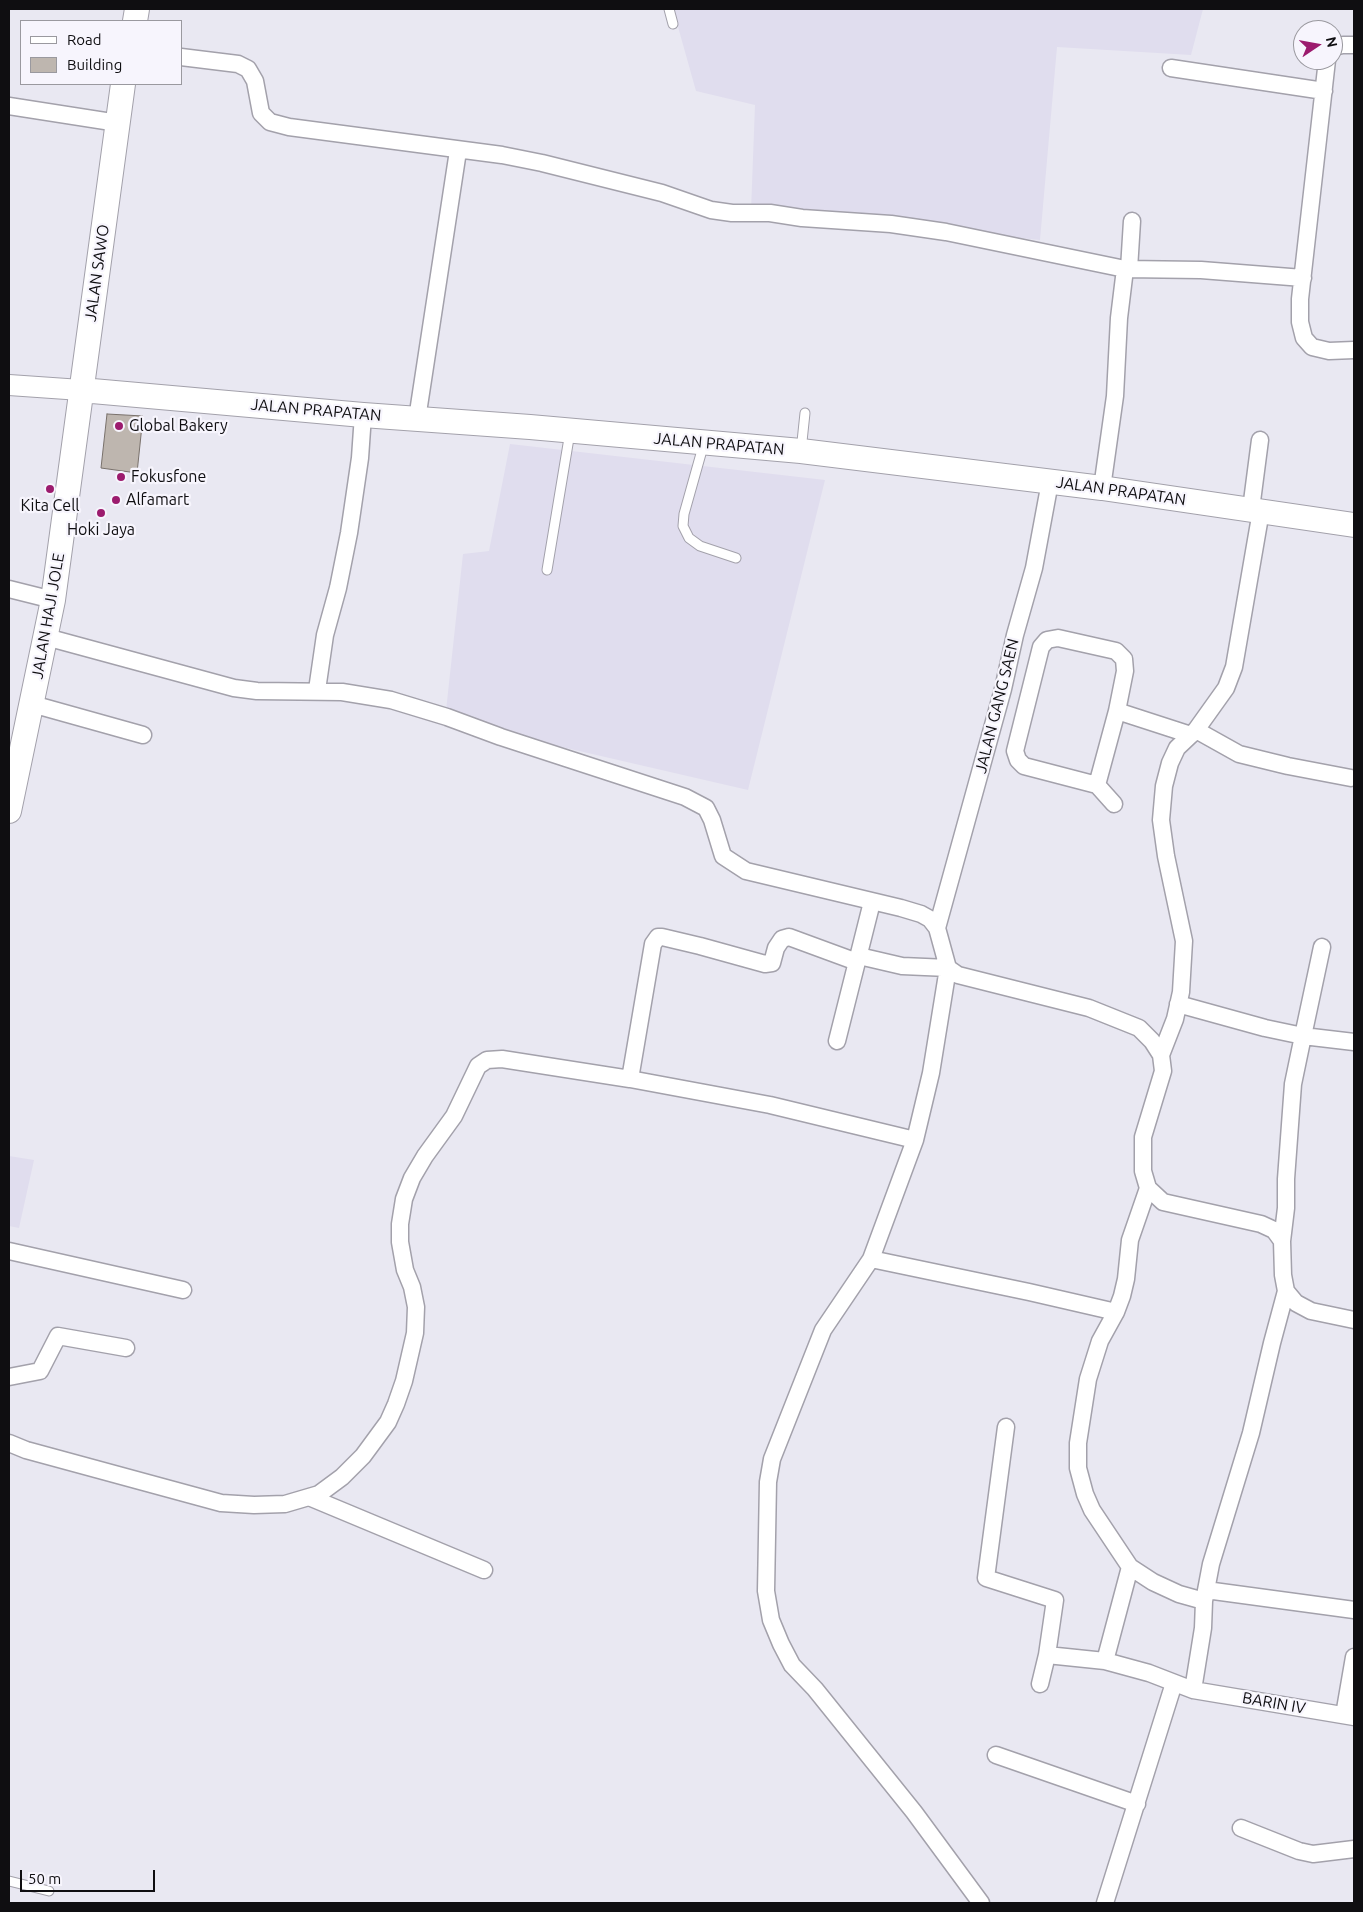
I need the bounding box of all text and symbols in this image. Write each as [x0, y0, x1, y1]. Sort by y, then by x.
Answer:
legend [20, 20, 182, 85]
north arrow [1293, 20, 1343, 70]
text: Road [67, 31, 102, 48]
text: N [1323, 35, 1341, 49]
text: Building [67, 56, 122, 73]
street label: JALAN SAWO [81, 223, 113, 323]
street label: JALAN PRAPATAN [250, 395, 382, 425]
place label: Global Bakery [129, 416, 228, 436]
marker: Global Bakery [113, 420, 125, 432]
street label: JALAN PRAPATAN [653, 429, 785, 459]
place label: Fokusfone [131, 467, 206, 487]
marker: Fokusfone [115, 471, 127, 483]
street label: JALAN PRAPATAN [1055, 472, 1187, 510]
marker: Kita Cell [44, 483, 56, 495]
place label: Alfamart [126, 490, 189, 510]
marker: Alfamart [110, 494, 122, 506]
place label: Kita Cell [20, 496, 80, 516]
marker: Hoki Jaya [95, 507, 107, 519]
place label: Hoki Jaya [67, 520, 135, 540]
street label: JALAN HAJI JOLE [27, 552, 69, 680]
street label: JALAN GANG SAEN [971, 637, 1023, 775]
street label: BARIN IV [1241, 1688, 1307, 1718]
scale bar [22, 1860, 158, 1892]
text: 50 m [28, 1870, 61, 1887]

